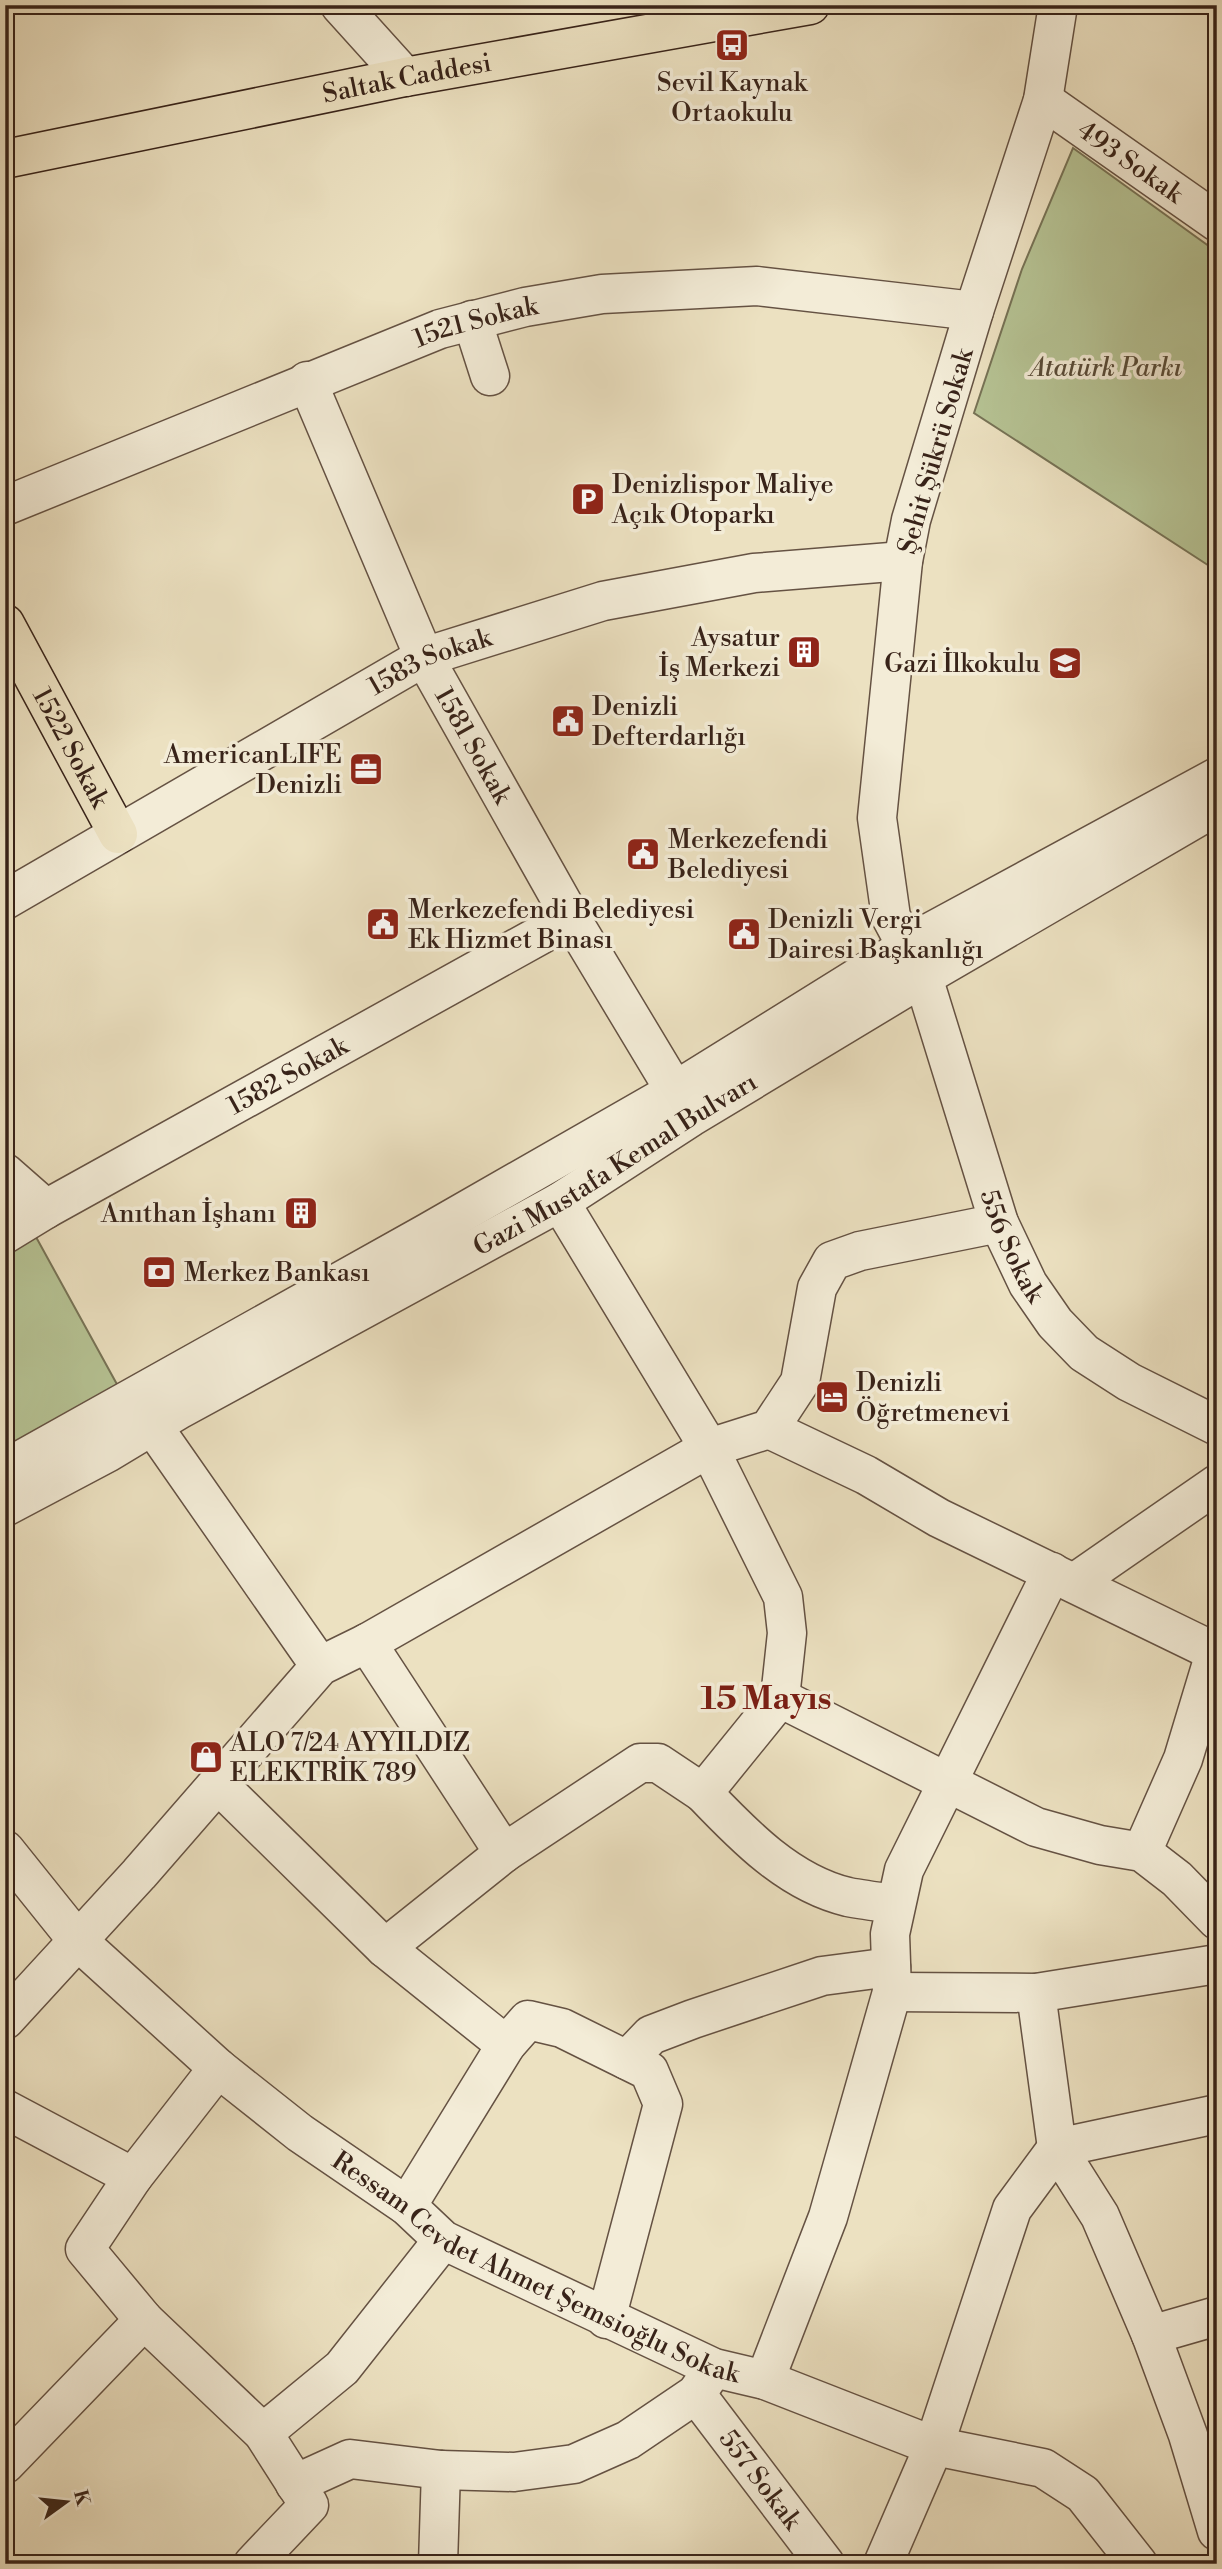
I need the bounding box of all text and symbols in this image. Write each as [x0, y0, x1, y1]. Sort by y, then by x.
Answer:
bus stop icon: Sevil Kaynak Ortaokulu [713, 26, 751, 64]
street label: Saltak Caddesi [320, 47, 494, 111]
place label: Sevil Kaynak Ortaokulu [657, 67, 809, 129]
street label: 493 Sokak [1071, 114, 1190, 211]
street label: 1521 Sokak [409, 290, 542, 355]
street label: Şehit Şükrü Sokak [891, 343, 981, 558]
park label: Atatürk Parkı [1027, 352, 1183, 384]
place label: Denizlispor Maliye Açık Otoparkı [611, 469, 834, 531]
parking icon: Denizlispor Maliye Açık Otoparkı [569, 480, 607, 518]
street label: 1583 Sokak [363, 621, 497, 703]
place label: Aysatur İş Merkezi [659, 622, 780, 684]
building icon: Aysatur İş Merkezi [785, 633, 823, 671]
school or university icon: Gazi İlkokulu [1046, 644, 1084, 682]
place label: Gazi İlkokulu [884, 647, 1040, 680]
street label: 1522 Sokak [25, 682, 116, 814]
street label: 1581 Sokak [427, 682, 519, 811]
place label: Denizli Defterdarlığı [592, 691, 746, 753]
public building icon: Denizli Defterdarlığı [549, 702, 587, 740]
place label: AmericanLIFE Denizli [163, 739, 342, 801]
office icon: AmericanLIFE Denizli [347, 750, 385, 788]
place label: Merkezefendi Belediyesi [667, 824, 828, 886]
public building icon: Merkezefendi Belediyesi [624, 835, 662, 873]
place label: Merkezefendi Belediyesi Ek Hizmet Binası [408, 894, 694, 956]
place label: Denizli Vergi Dairesi Başkanlığı [768, 904, 984, 966]
public building icon: Merkezefendi Belediyesi Ek Hizmet Binası [364, 905, 402, 943]
public building icon: Denizli Vergi Dairesi Başkanlığı [725, 915, 763, 953]
street label: 1582 Sokak [222, 1029, 355, 1122]
street label: Gazi Mustafa Kemal Bulvarı [468, 1066, 763, 1263]
street label: 556 Sokak [973, 1186, 1052, 1310]
building icon: Anıthan İşhanı [282, 1194, 320, 1232]
place label: Anıthan İşhanı [100, 1197, 276, 1230]
bank icon: Merkez Bankası [140, 1253, 178, 1291]
place label: Merkez Bankası [184, 1257, 370, 1289]
place label: Denizli Öğretmenevi [856, 1367, 1010, 1429]
hotel icon: Denizli Öğretmenevi [813, 1378, 851, 1416]
district label: 15 Mayıs [700, 1679, 832, 1720]
place label: ALO 7/24 AYYILDIZ ELEKTRİK 789 [229, 1727, 470, 1789]
shop icon: ALO 7/24 AYYILDIZ ELEKTRİK 789 [187, 1738, 225, 1776]
street label: Ressam Cevdet Ahmet Şemsioğlu Sokak [326, 2145, 744, 2391]
street label: 557 Sokak [712, 2424, 809, 2537]
north arrow [32, 2468, 102, 2538]
text: K [68, 2487, 95, 2509]

